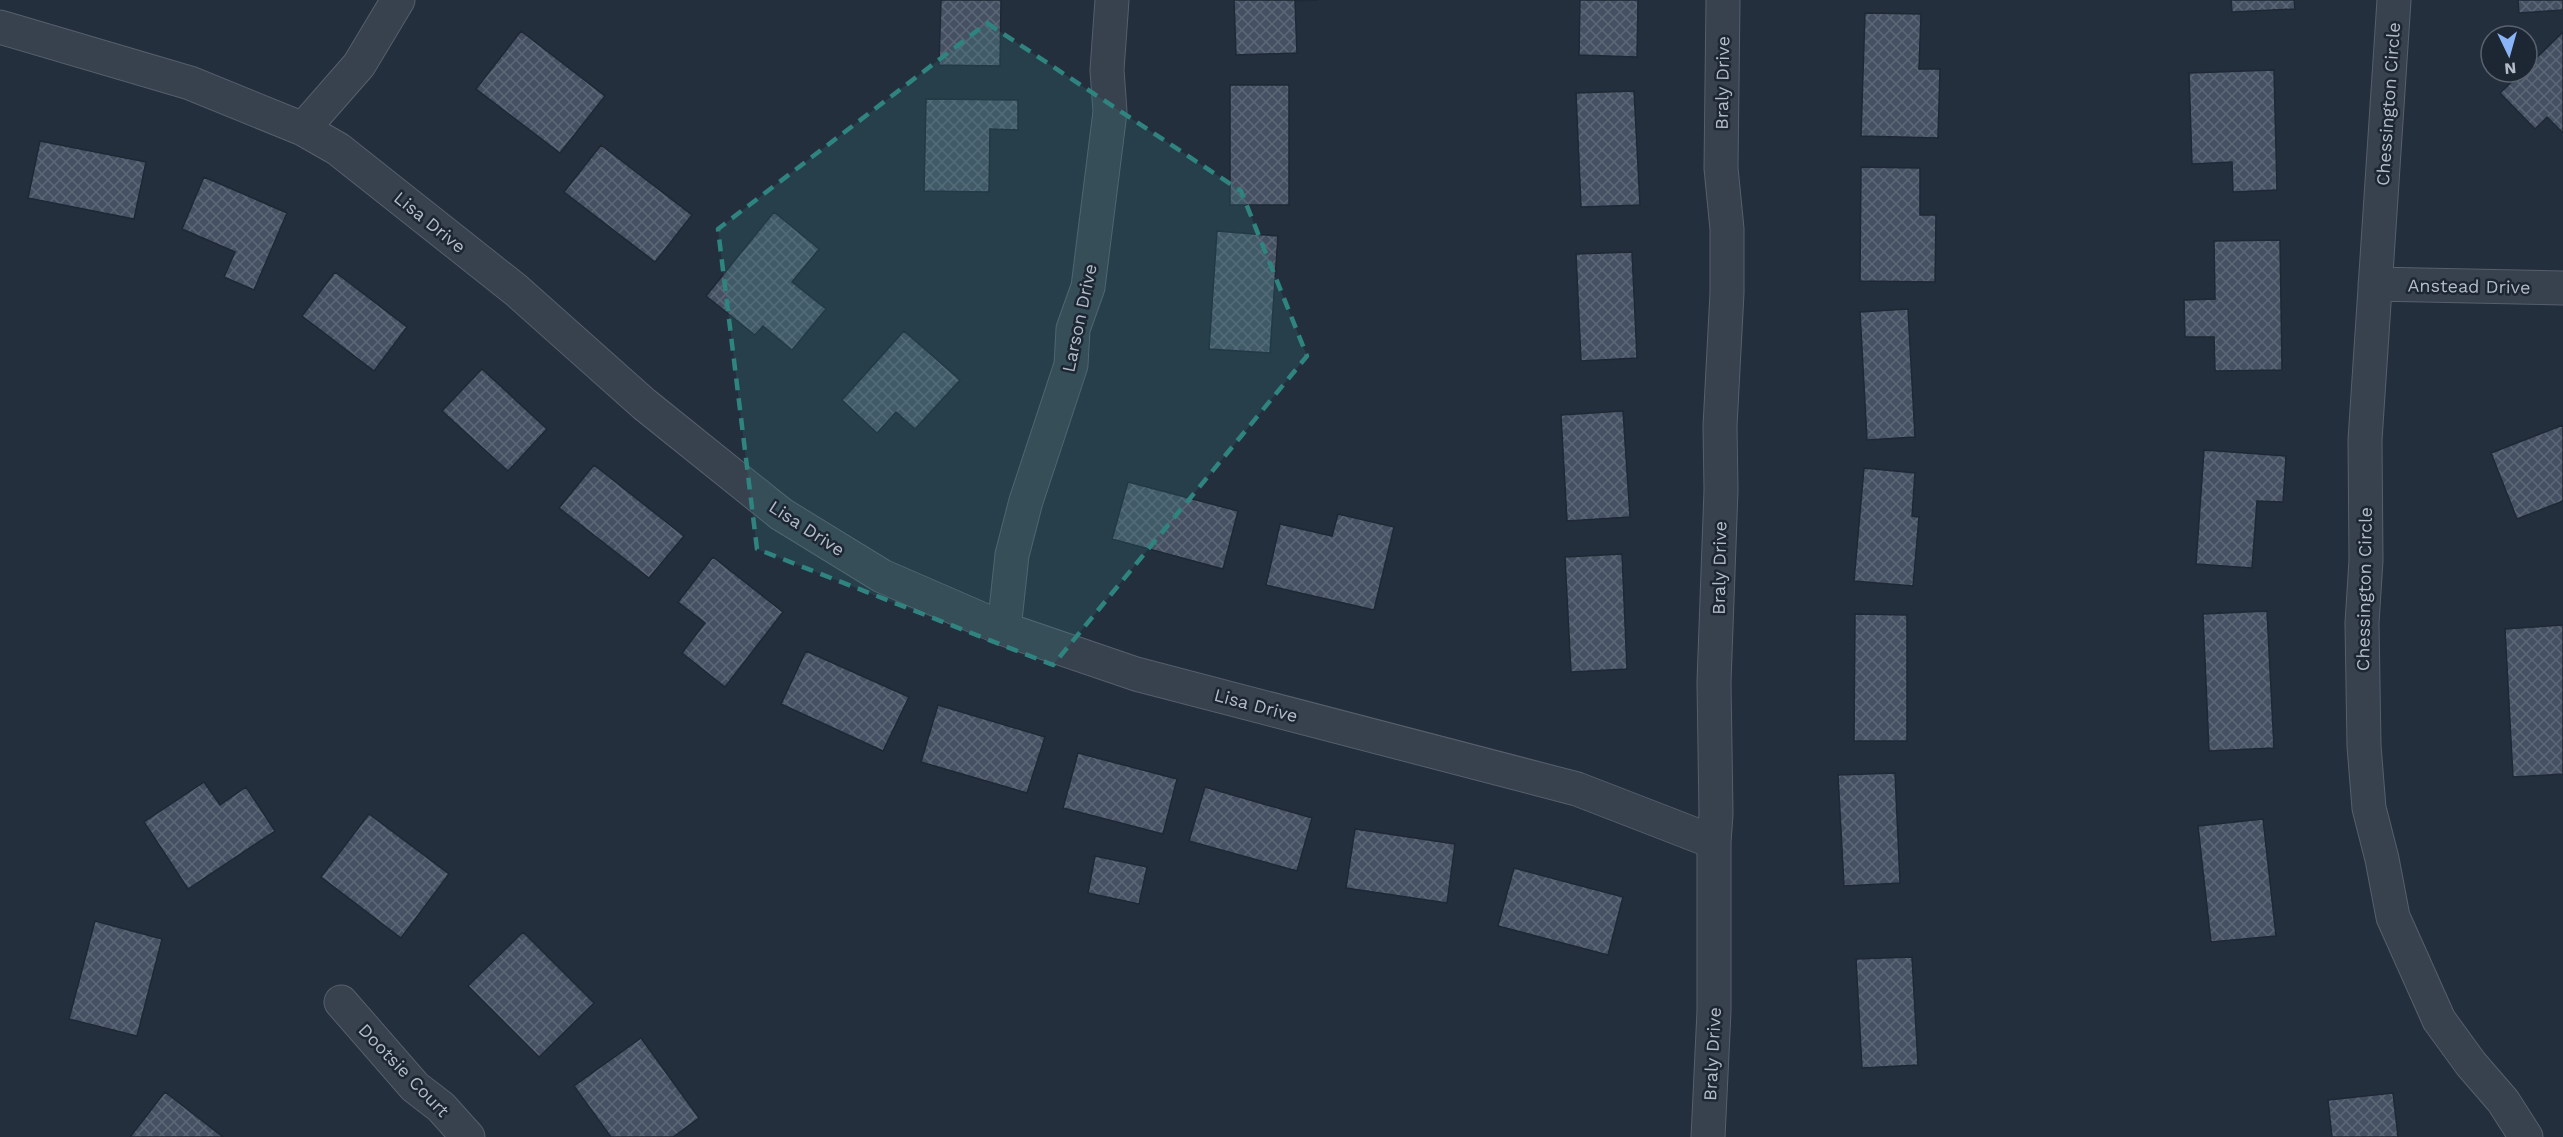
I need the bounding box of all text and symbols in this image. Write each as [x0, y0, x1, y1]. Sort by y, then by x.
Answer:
street label: Chessington Circle [2372, 21, 2404, 187]
north arrow [2479, 24, 2539, 84]
street label: Braly Drive [1711, 36, 1733, 130]
text: N [2504, 58, 2517, 78]
street label: Lisa Drive [390, 187, 470, 257]
street label: Larson Drive [1057, 262, 1101, 374]
street label: Anstead Drive [2407, 274, 2531, 298]
street label: Lisa Drive [765, 496, 849, 560]
street label: Chessington Circle [2352, 507, 2376, 671]
street label: Braly Drive [1708, 521, 1730, 615]
street label: Lisa Drive [1212, 684, 1300, 726]
street label: Braly Drive [1699, 1007, 1725, 1101]
street label: Dootsie Court [354, 1019, 454, 1121]

